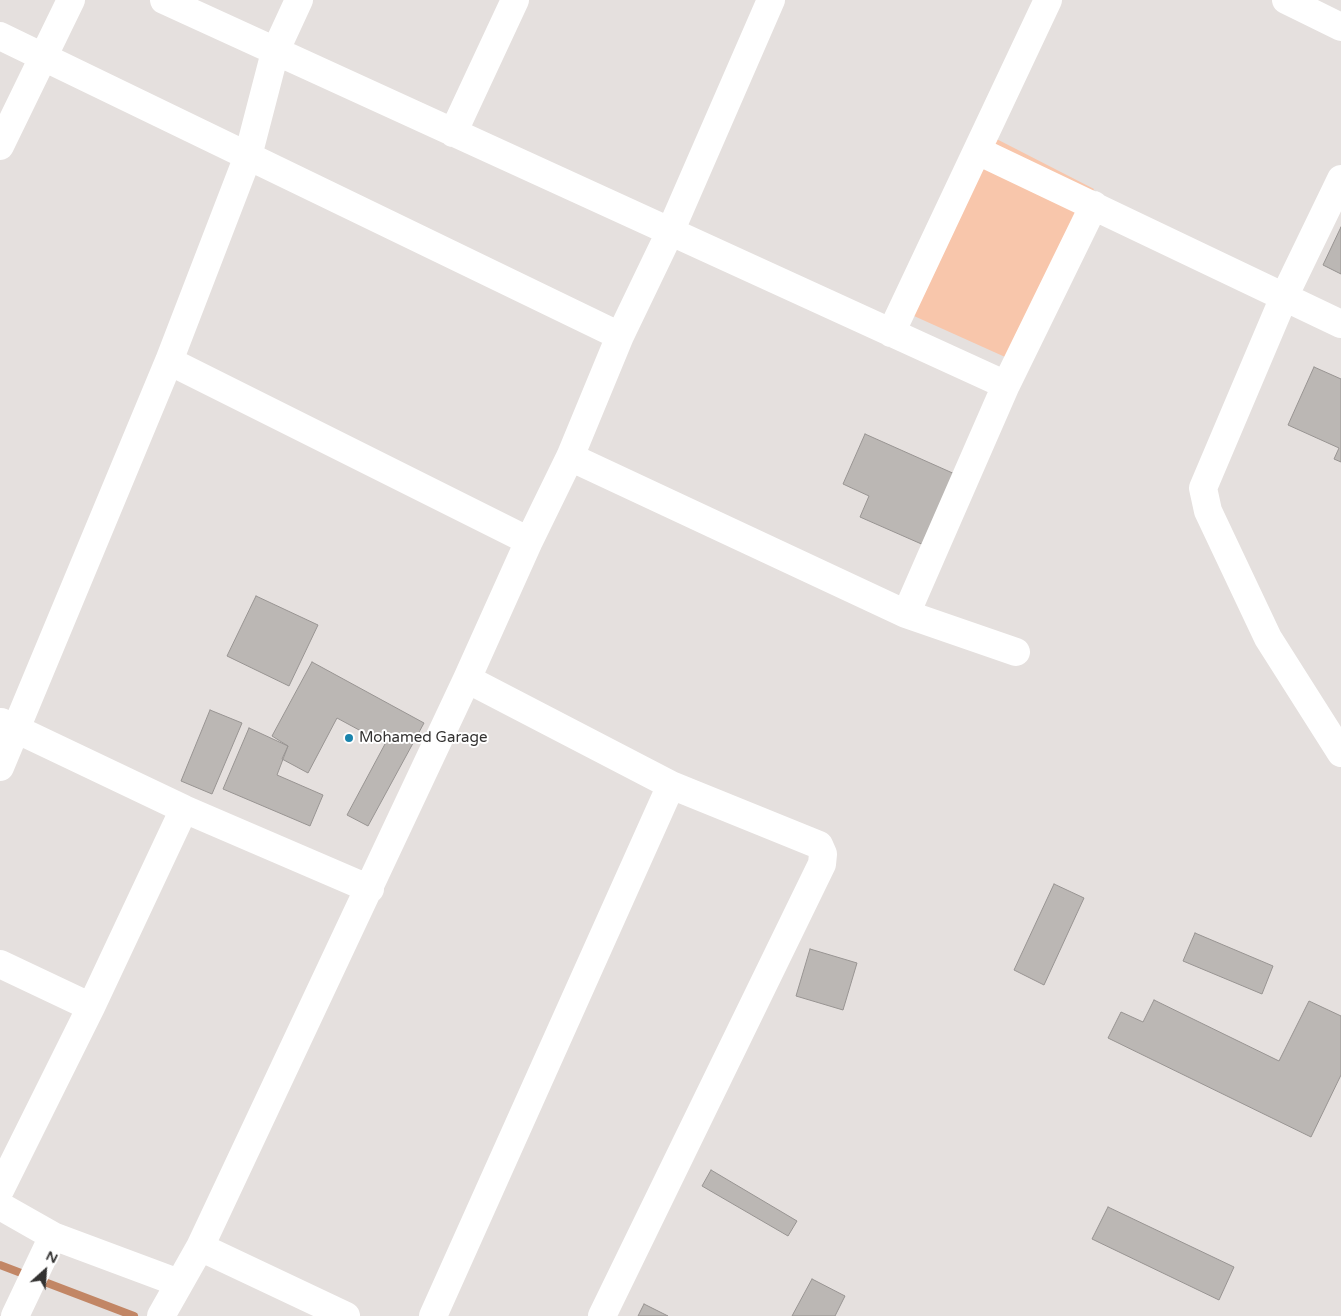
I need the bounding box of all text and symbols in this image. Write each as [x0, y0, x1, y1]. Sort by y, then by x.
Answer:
place label: Mohamed Garage [359, 729, 488, 747]
marker: Mohamed Garage [343, 732, 355, 744]
north arrow [20, 1246, 70, 1296]
text: N [43, 1247, 61, 1267]

